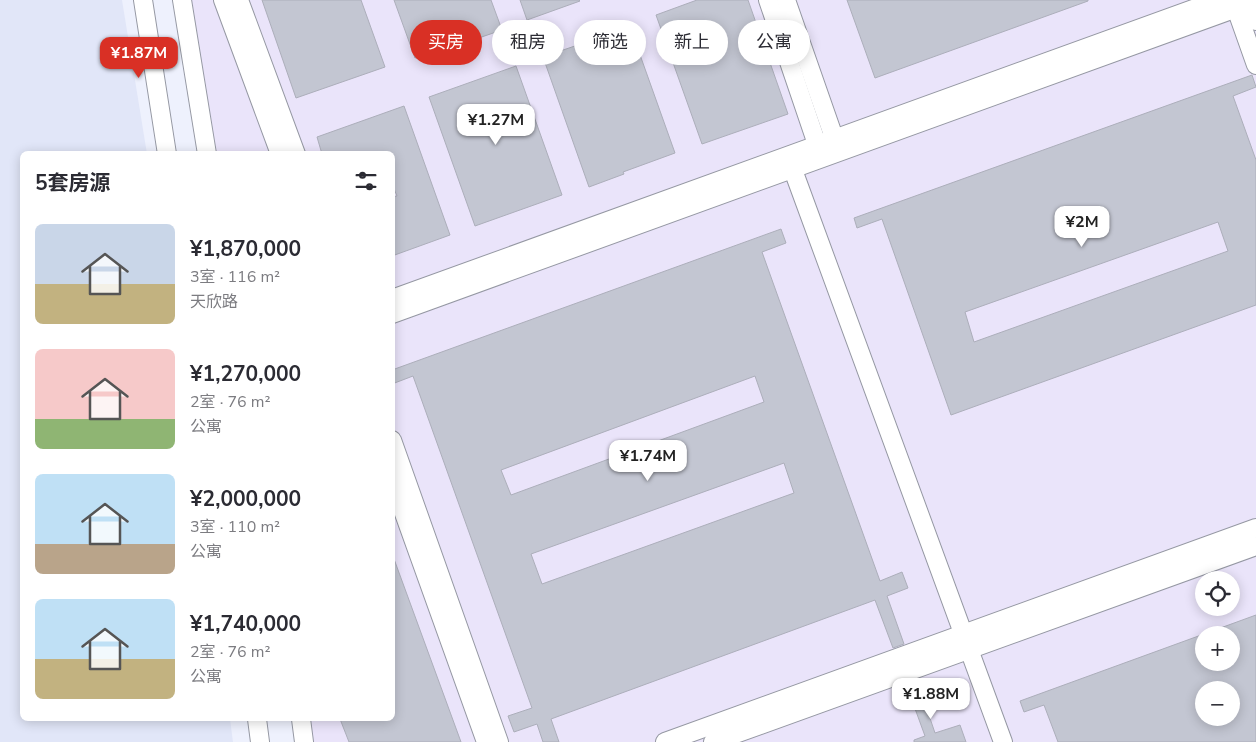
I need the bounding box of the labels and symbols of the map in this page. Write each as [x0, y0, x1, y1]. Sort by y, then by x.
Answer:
pin: ¥1.87M [98, 36, 180, 79]
pin: ¥1.27M [455, 104, 537, 146]
pin: ¥2M [1058, 206, 1106, 248]
pin: ¥1.74M [607, 440, 689, 482]
pin: ¥1.88M [890, 678, 972, 720]

